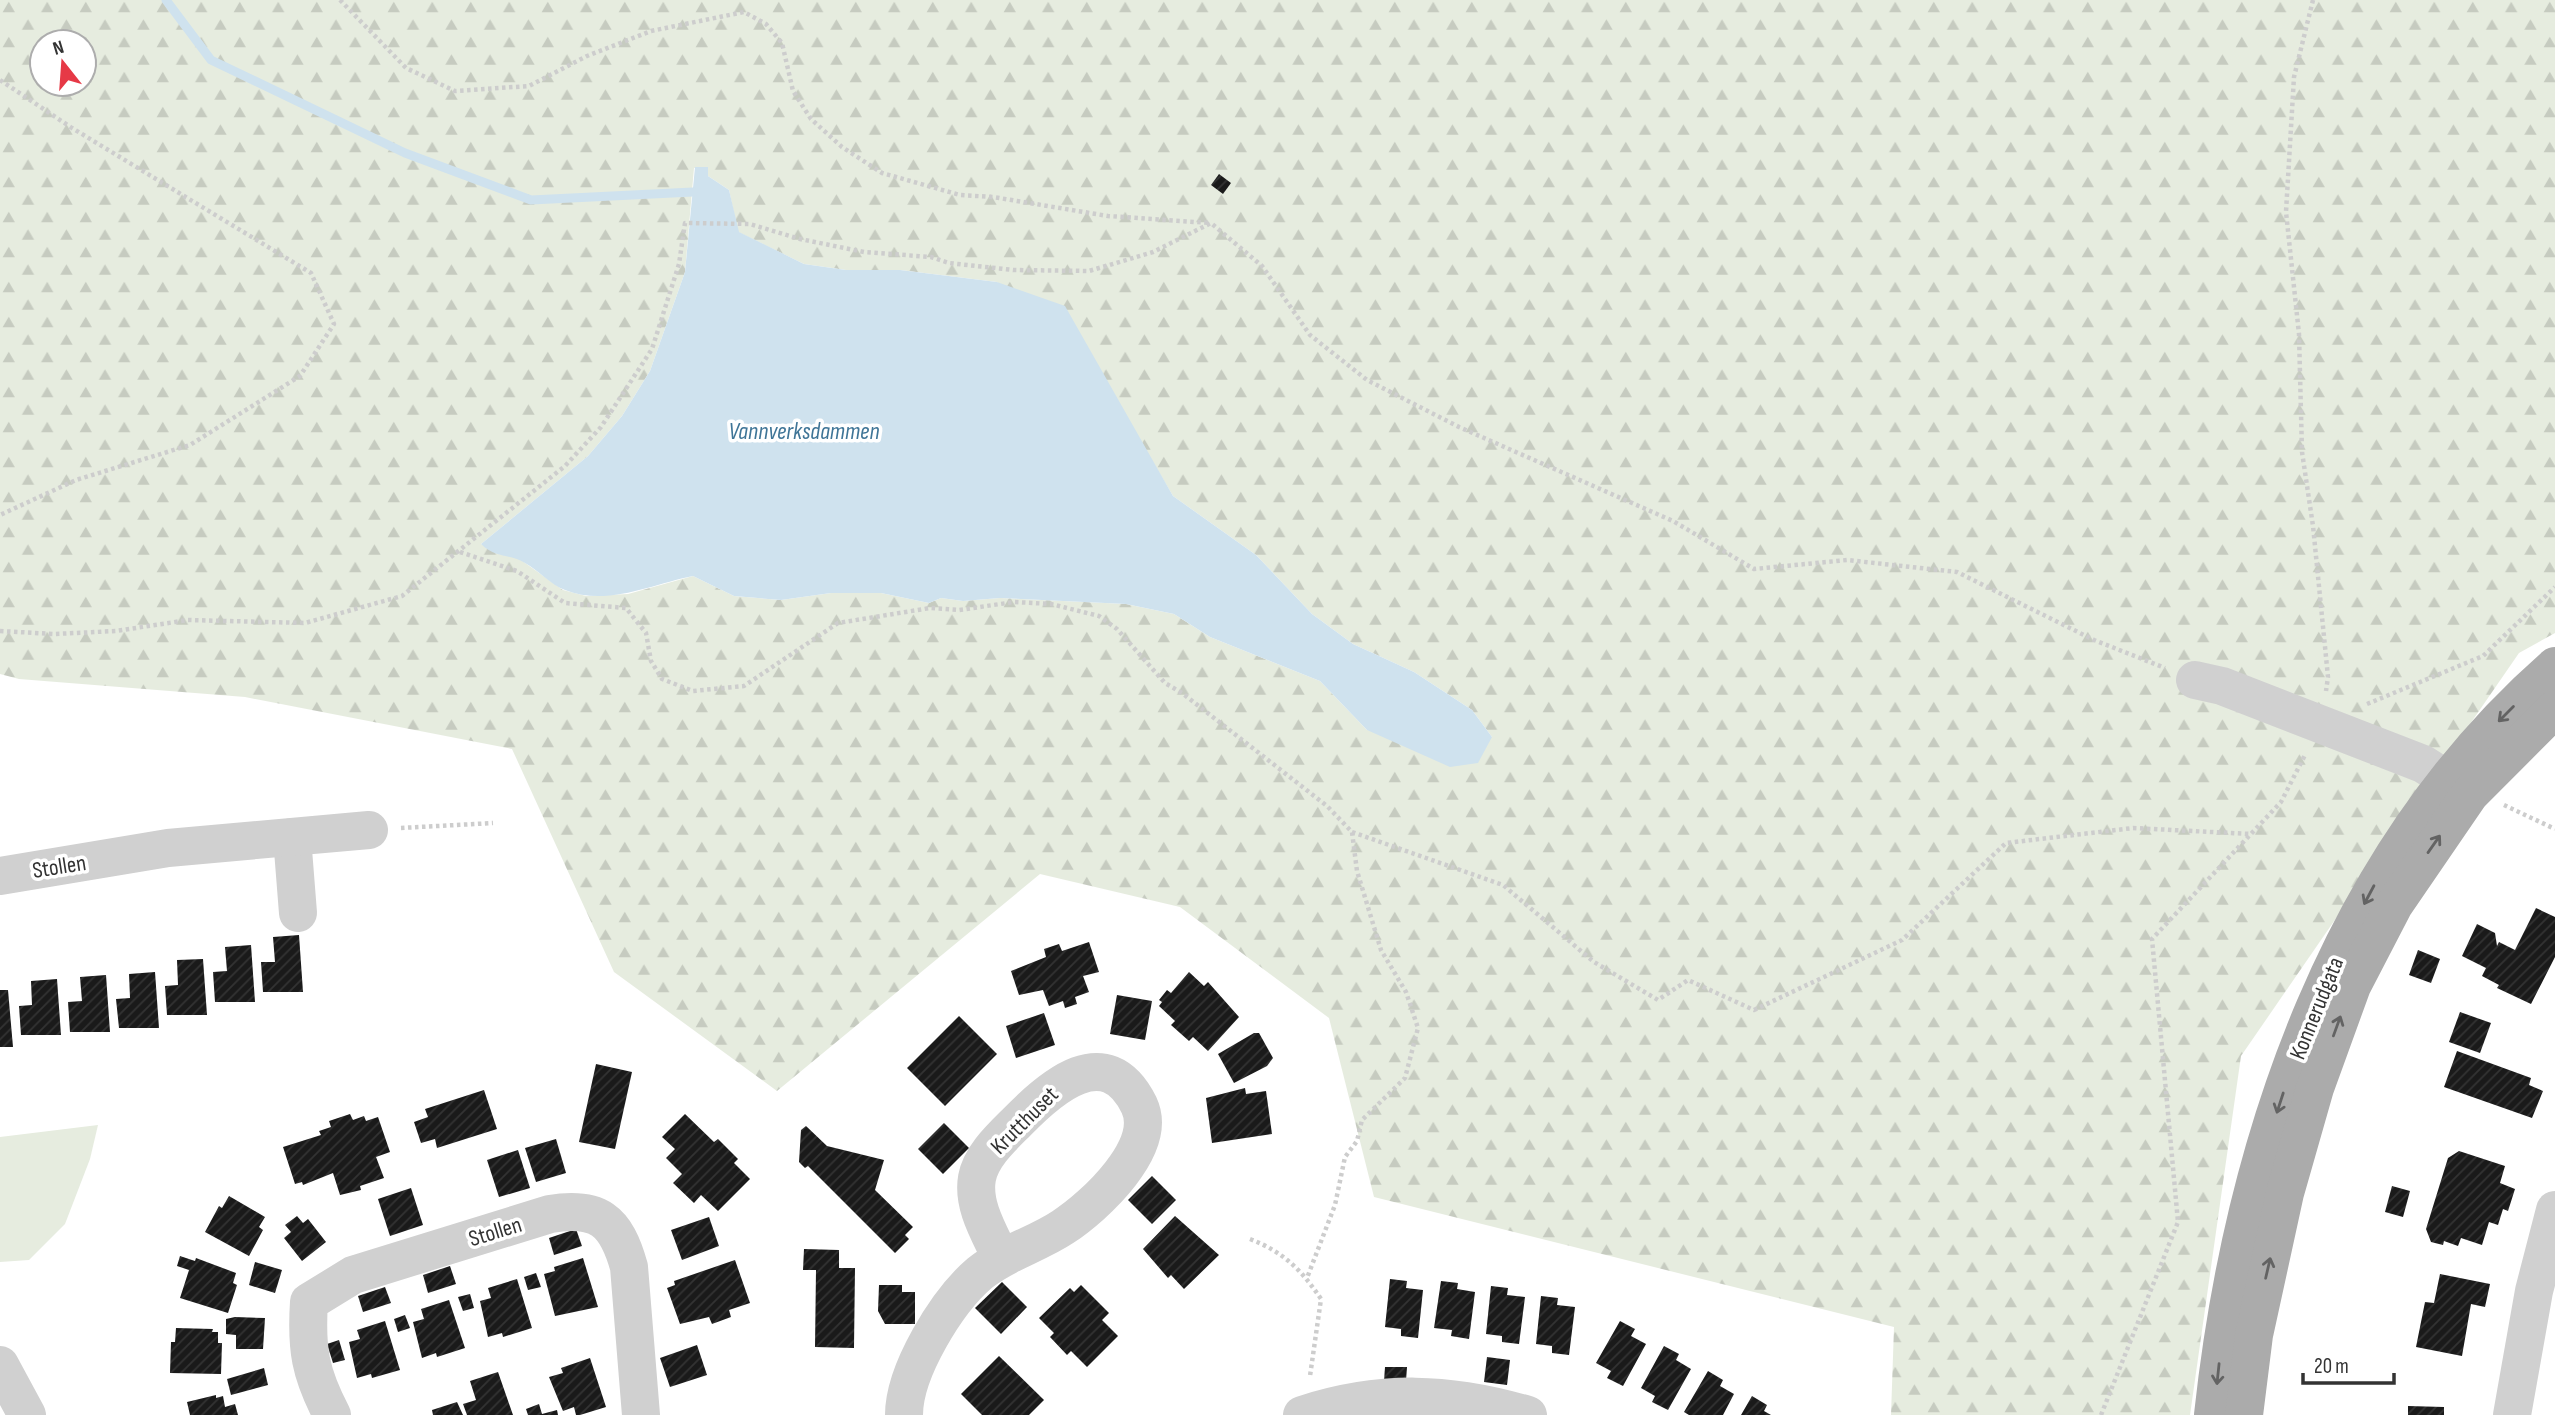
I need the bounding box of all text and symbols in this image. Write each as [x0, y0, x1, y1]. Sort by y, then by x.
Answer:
north arrow [28, 28, 98, 98]
text: N [50, 36, 67, 61]
water label: Vannverksdammen [729, 417, 879, 446]
one-way arrow [2497, 705, 2514, 722]
one-way arrow [2427, 835, 2441, 854]
street label: Stollen [30, 849, 88, 885]
one-way arrow [2362, 884, 2375, 905]
street label: Konnerudgata [2284, 953, 2350, 1064]
one-way arrow [2332, 1015, 2344, 1037]
street label: Krutthuset [985, 1081, 1064, 1160]
one-way arrow [2273, 1092, 2285, 1114]
street label: Stollen [465, 1211, 525, 1253]
one-way arrow [2261, 1257, 2275, 1280]
scale bar [2303, 1342, 2394, 1386]
text: 20 m [2314, 1354, 2349, 1379]
one-way arrow [2211, 1362, 2224, 1385]

